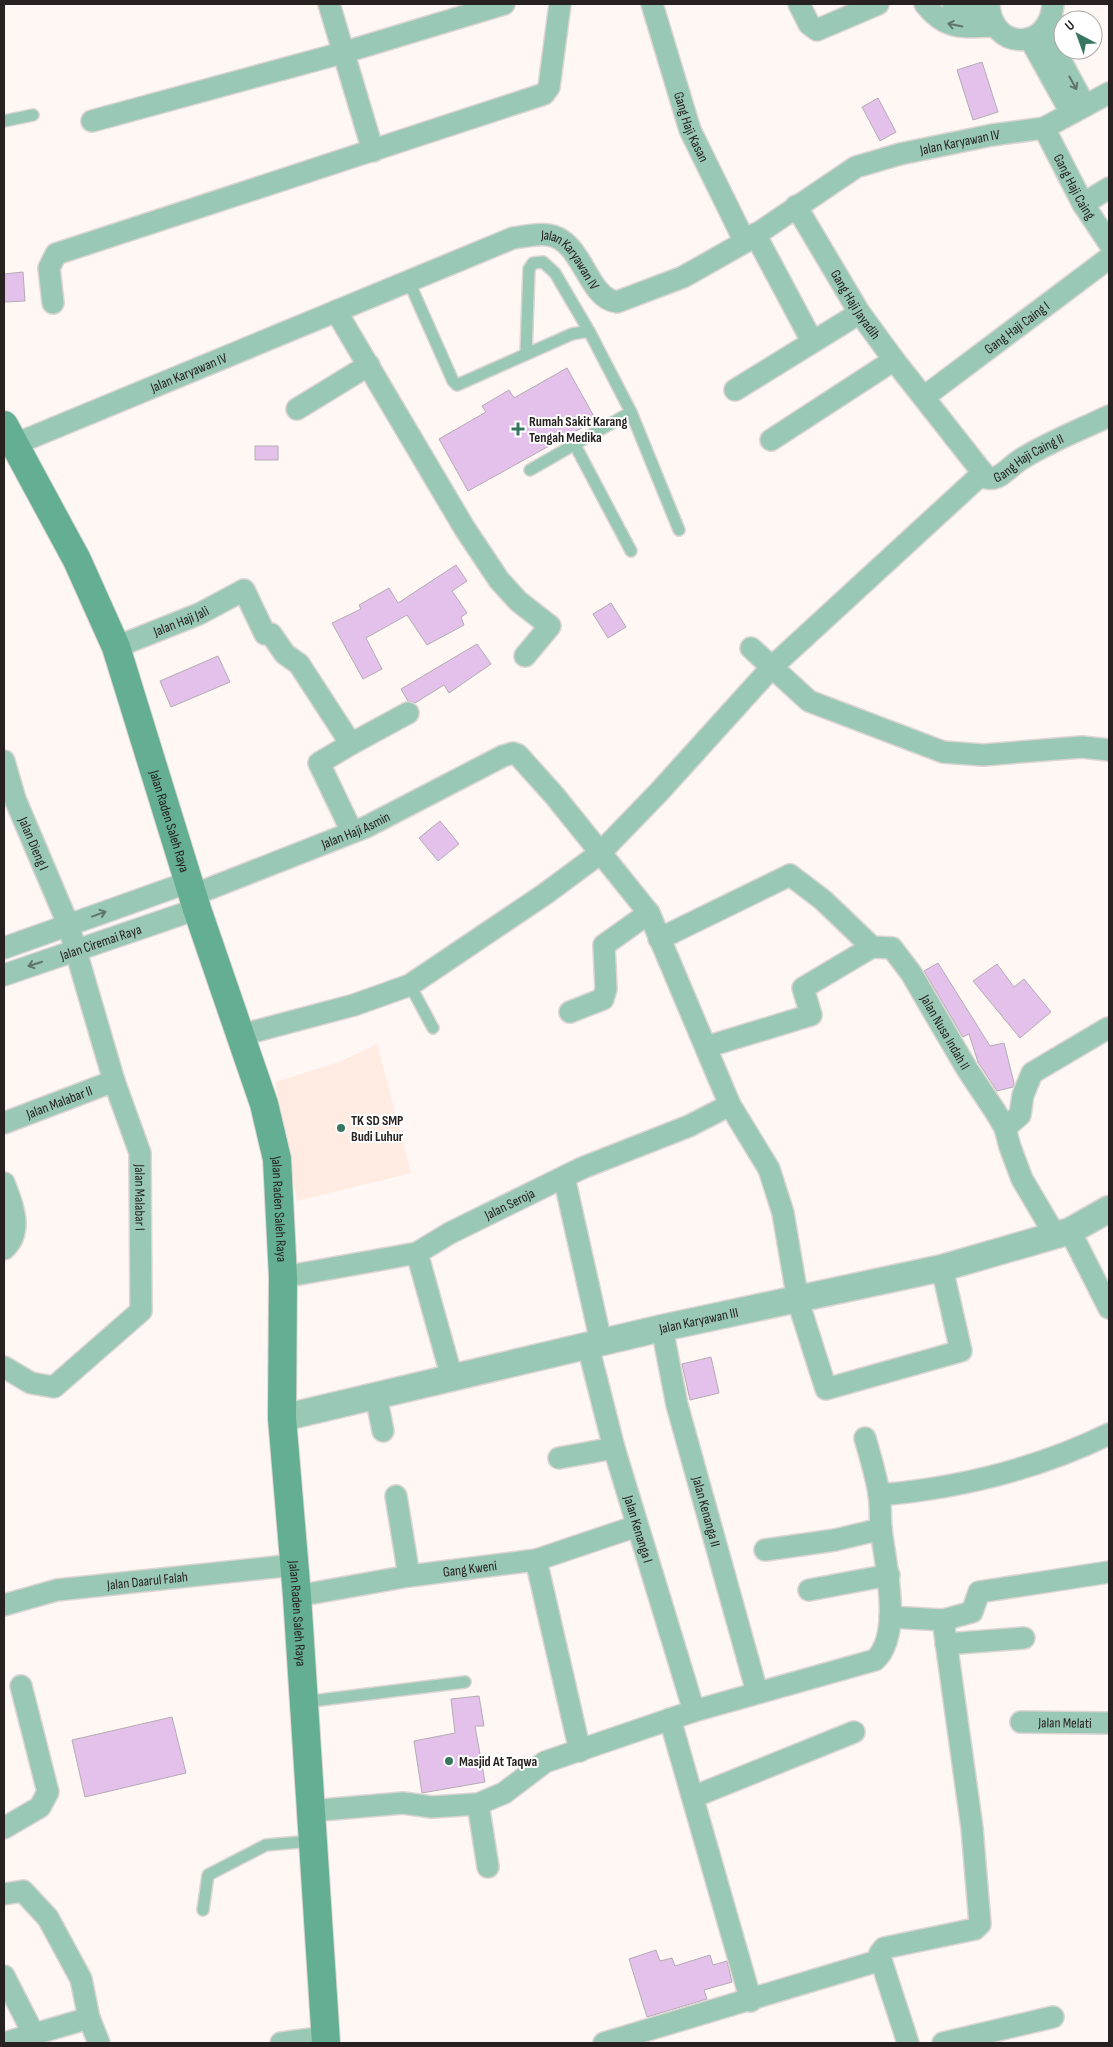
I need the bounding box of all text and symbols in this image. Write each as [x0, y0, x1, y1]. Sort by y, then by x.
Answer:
north arrow [1053, 10, 1103, 60]
text: U [1061, 17, 1078, 34]
one-way arrow [948, 20, 964, 30]
one-way arrow [1068, 75, 1078, 89]
street label: Gang Haji Kasan [670, 90, 712, 165]
street label: Jalan Karyawan IV [917, 126, 1002, 159]
street label: Gang Haji Caing [1050, 151, 1099, 223]
street label: Jalan Karyawan IV [540, 226, 603, 294]
street label: Gang Haji Jayadih [827, 267, 884, 343]
street label: Gang Haji Caing I [981, 298, 1053, 358]
street label: Jalan Karyawan IV [147, 349, 230, 397]
place label: Rumah Sakit Karang Tengah Medika [529, 413, 628, 446]
marker: Rumah Sakit Karang Tengah Medika [511, 422, 525, 436]
street label: Gang Haji Caing II [991, 430, 1066, 487]
street label: Jalan Haji Jali [150, 602, 212, 641]
street label: Jalan Raden Saleh Raya [145, 767, 193, 874]
street label: Jalan Haji Asmin [318, 808, 393, 853]
street label: Jalan Dieng I [14, 814, 52, 873]
one-way arrow [91, 909, 106, 918]
street label: Jalan Ciremai Raya [57, 921, 144, 965]
one-way arrow [27, 960, 43, 969]
street label: Jalan Nusa Indah II [916, 991, 974, 1073]
street label: Jalan Malabar II [23, 1082, 95, 1123]
place label: TK SD SMP Budi Luhur [351, 1112, 404, 1145]
marker: TK SD SMP Budi Luhur [335, 1122, 347, 1134]
street label: Jalan Raden Saleh Raya [267, 1154, 290, 1263]
street label: Jalan Malabar I [131, 1163, 148, 1231]
street label: Jalan Seroja [481, 1185, 538, 1224]
street label: Jalan Karyawan III [656, 1304, 740, 1338]
street label: Jalan Kenanga II [688, 1474, 724, 1549]
street label: Jalan Kenanga I [620, 1493, 656, 1565]
street label: Gang Kweni [442, 1557, 498, 1581]
street label: Jalan Raden Saleh Raya [285, 1559, 310, 1667]
street label: Jalan Daarul Falah [105, 1568, 189, 1594]
street label: Jalan Melati [1037, 1714, 1092, 1732]
place label: Masjid At Taqwa [459, 1753, 538, 1770]
marker: Masjid At Taqwa [443, 1755, 455, 1767]

